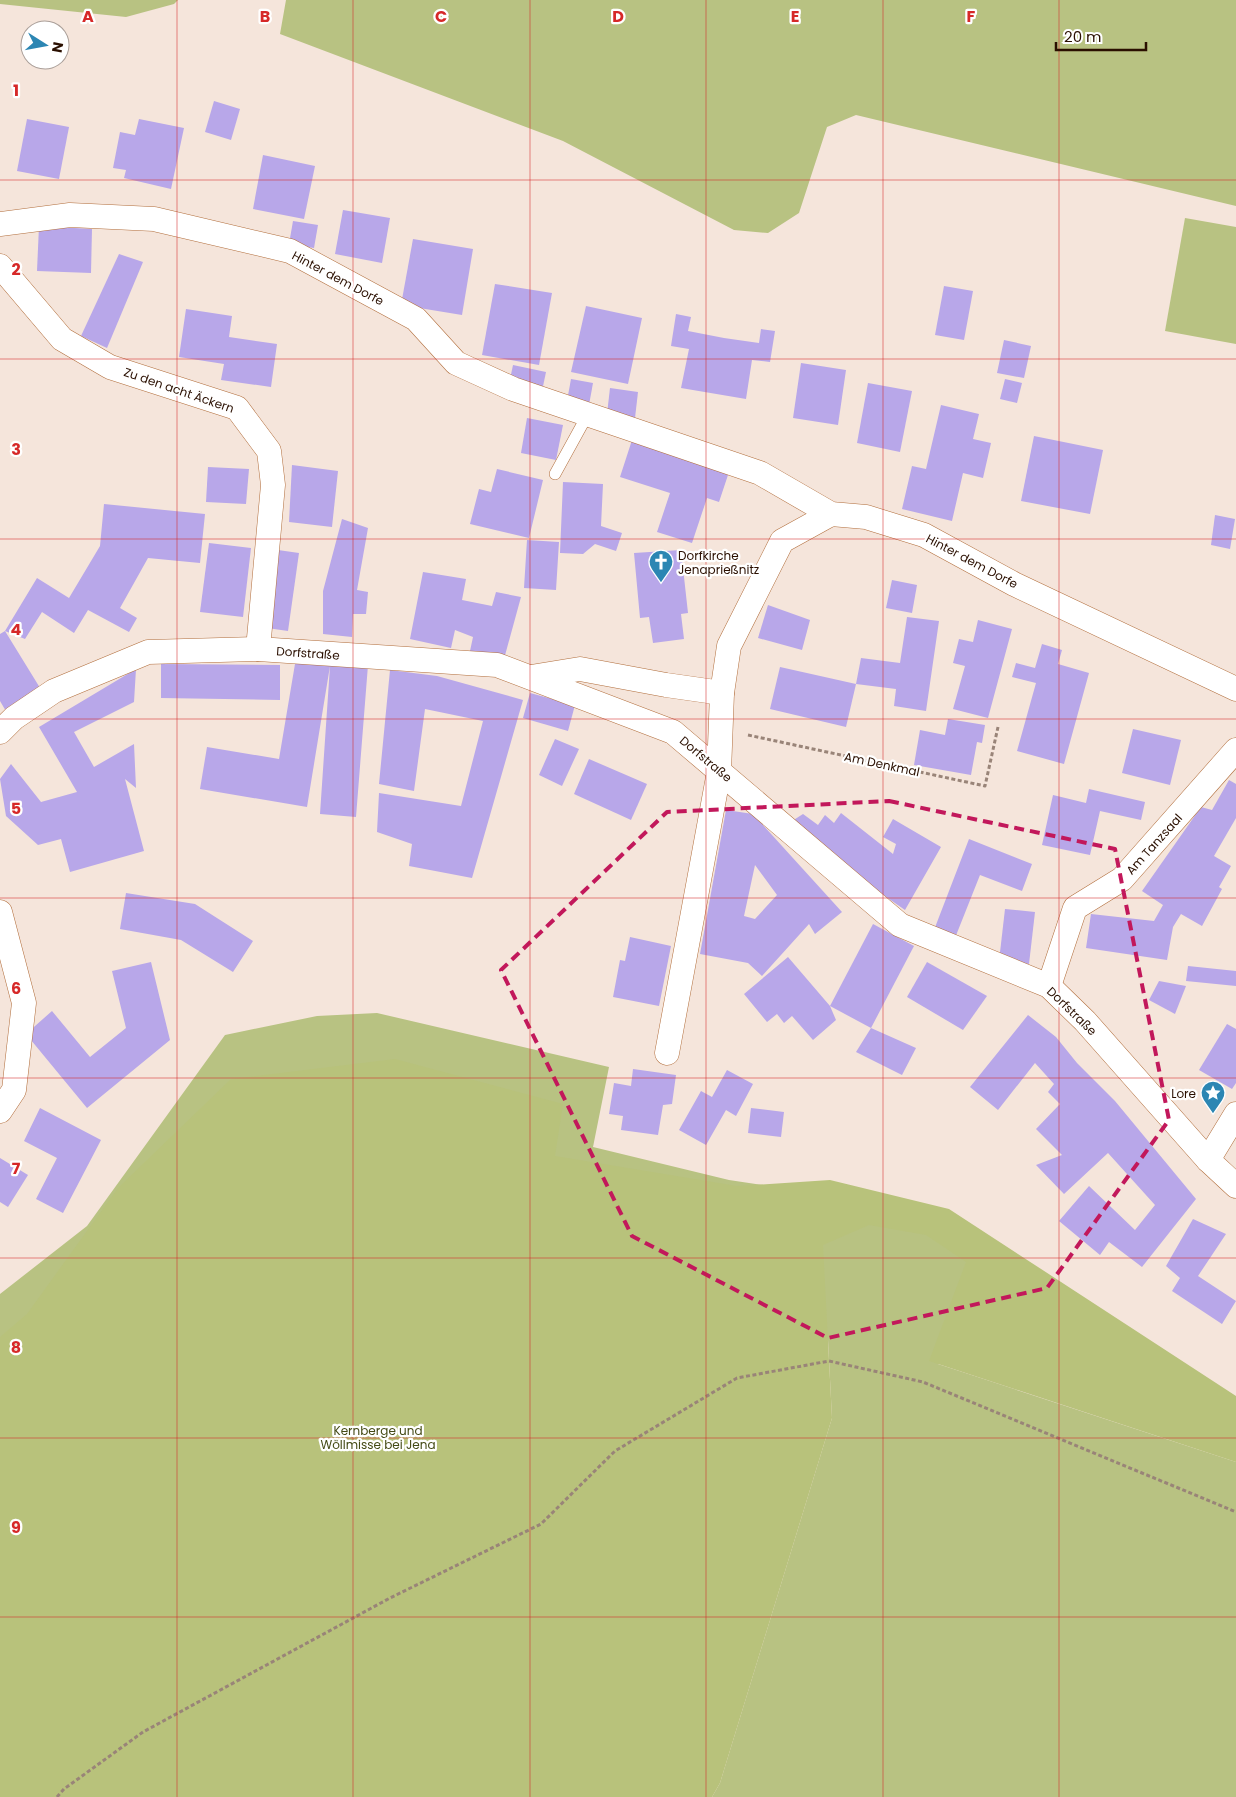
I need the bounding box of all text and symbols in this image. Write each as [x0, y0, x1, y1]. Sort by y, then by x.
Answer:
text: A [82, 5, 94, 28]
text: B [260, 5, 270, 28]
text: C [435, 5, 447, 28]
text: D [612, 5, 624, 28]
text: E [791, 5, 799, 28]
text: F [967, 5, 976, 28]
north arrow [20, 20, 70, 70]
scale bar [1056, 20, 1146, 52]
text: 20 m [1064, 26, 1102, 47]
text: N [47, 40, 69, 55]
text: 1 [13, 79, 19, 102]
street label: Hinter dem Dorfe [289, 247, 387, 309]
text: 2 [11, 258, 21, 281]
street label: Zu den acht Äckern [122, 363, 236, 417]
text: 3 [11, 438, 21, 461]
street label: Hinter dem Dorfe [923, 530, 1021, 592]
place label: Dorfkirche Jenaprießnitz [678, 547, 759, 578]
church icon: Dorfkirche Jenaprießnitz [648, 549, 674, 583]
text: 4 [11, 618, 22, 641]
street label: Dorfstraße [276, 642, 340, 664]
street label: Dorfstraße [676, 732, 736, 786]
street label: Am Denkmal [843, 748, 921, 780]
text: 5 [11, 797, 21, 820]
street label: Am Tanzsaal [1122, 810, 1186, 878]
text: 6 [11, 977, 21, 1000]
street label: Dorfstraße [1043, 983, 1101, 1039]
place icon: Lore [1200, 1080, 1226, 1114]
place label: Lore [1171, 1085, 1196, 1102]
text: 7 [12, 1157, 21, 1180]
text: 8 [11, 1336, 21, 1359]
park label: Kernberge und Wöllmisse bei Jena [320, 1422, 436, 1453]
text: 9 [11, 1516, 21, 1539]

